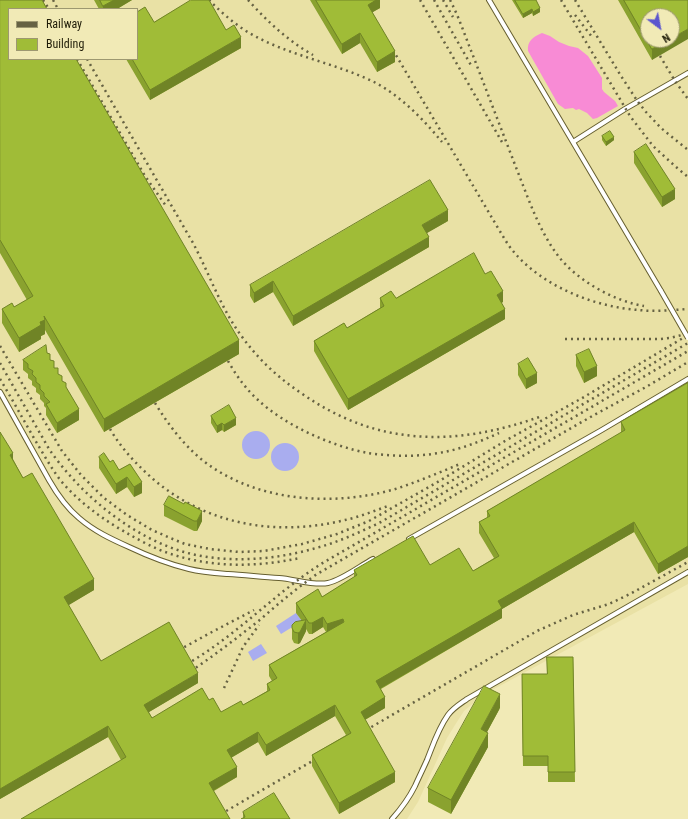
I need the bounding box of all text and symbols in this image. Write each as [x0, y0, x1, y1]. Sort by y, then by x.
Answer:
legend [8, 8, 138, 60]
north arrow [640, 8, 680, 48]
text: Railway [46, 17, 82, 31]
text: N [660, 30, 672, 45]
text: Building [46, 37, 84, 51]

